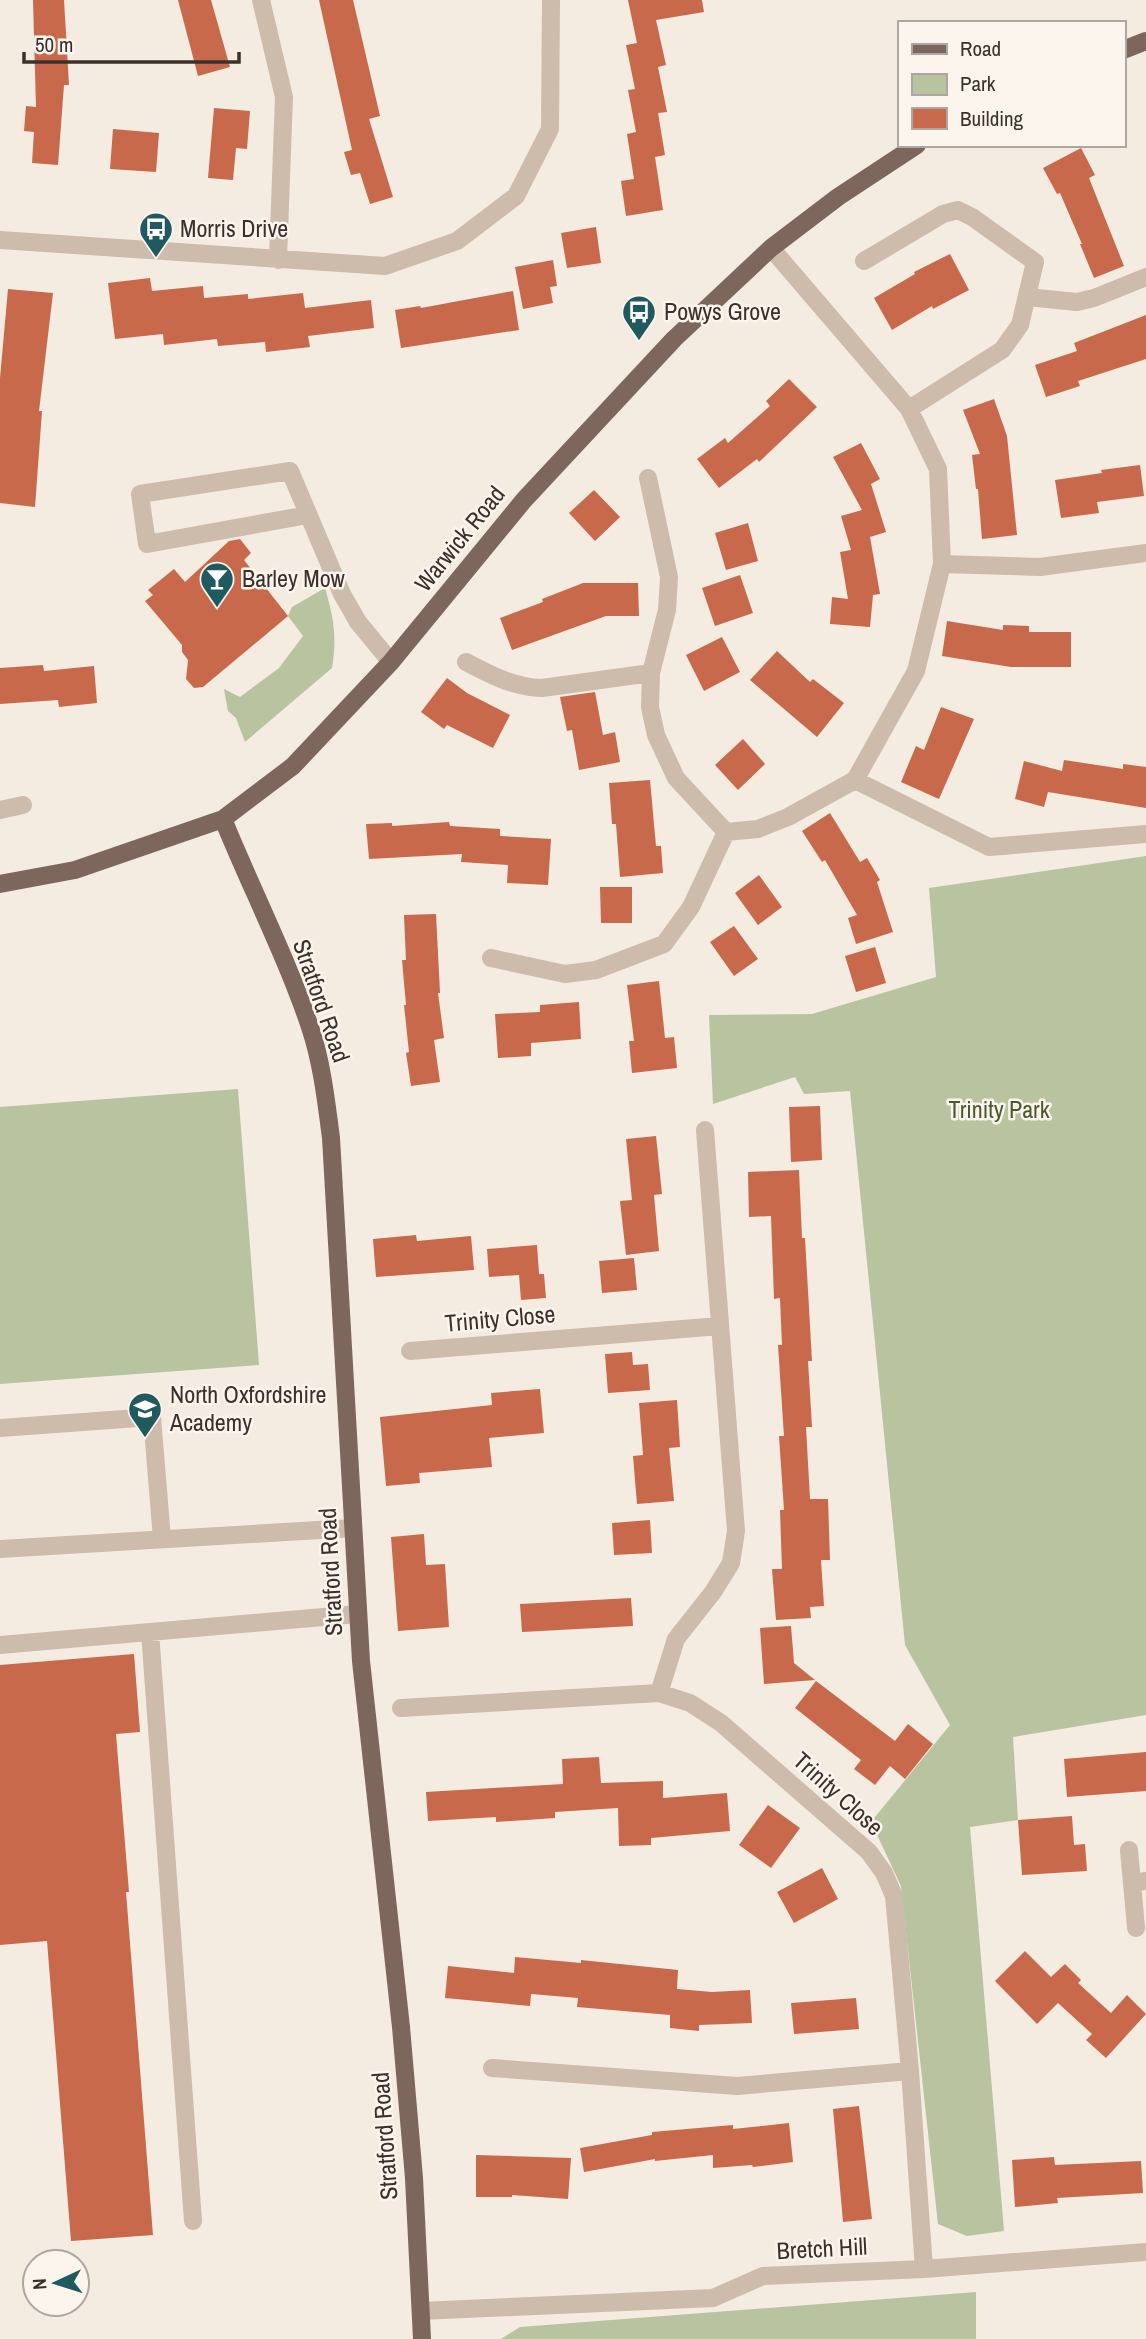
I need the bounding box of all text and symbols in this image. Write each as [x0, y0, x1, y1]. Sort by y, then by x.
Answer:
scale bar [24, 21, 240, 65]
legend [898, 21, 1125, 147]
text: 50 m [35, 30, 73, 59]
text: Road [960, 34, 1001, 63]
text: Park [960, 69, 996, 98]
text: Building [960, 104, 1024, 133]
bus stop icon: Morris Drive [137, 210, 175, 259]
place label: Morris Drive [180, 212, 288, 244]
bus stop icon: Powys Grove [620, 293, 658, 342]
place label: Powys Grove [664, 295, 781, 327]
street label: Warwick Road [407, 479, 512, 598]
bar icon: Barley Mow [198, 560, 236, 609]
place label: Barley Mow [242, 562, 346, 594]
street label: Stratford Road [286, 935, 358, 1066]
park label: Trinity Park [949, 1093, 1050, 1125]
street label: Trinity Close [443, 1297, 557, 1339]
place label: North Oxfordshire Academy [169, 1378, 326, 1438]
school or university icon: North Oxfordshire Academy [126, 1390, 164, 1439]
street label: Stratford Road [311, 1507, 349, 1637]
street label: Trinity Close [787, 1744, 891, 1842]
street label: Stratford Road [364, 2071, 404, 2201]
street label: Bretch Hill [776, 2230, 868, 2266]
north arrow [21, 2248, 91, 2318]
text: N [26, 2278, 52, 2291]

